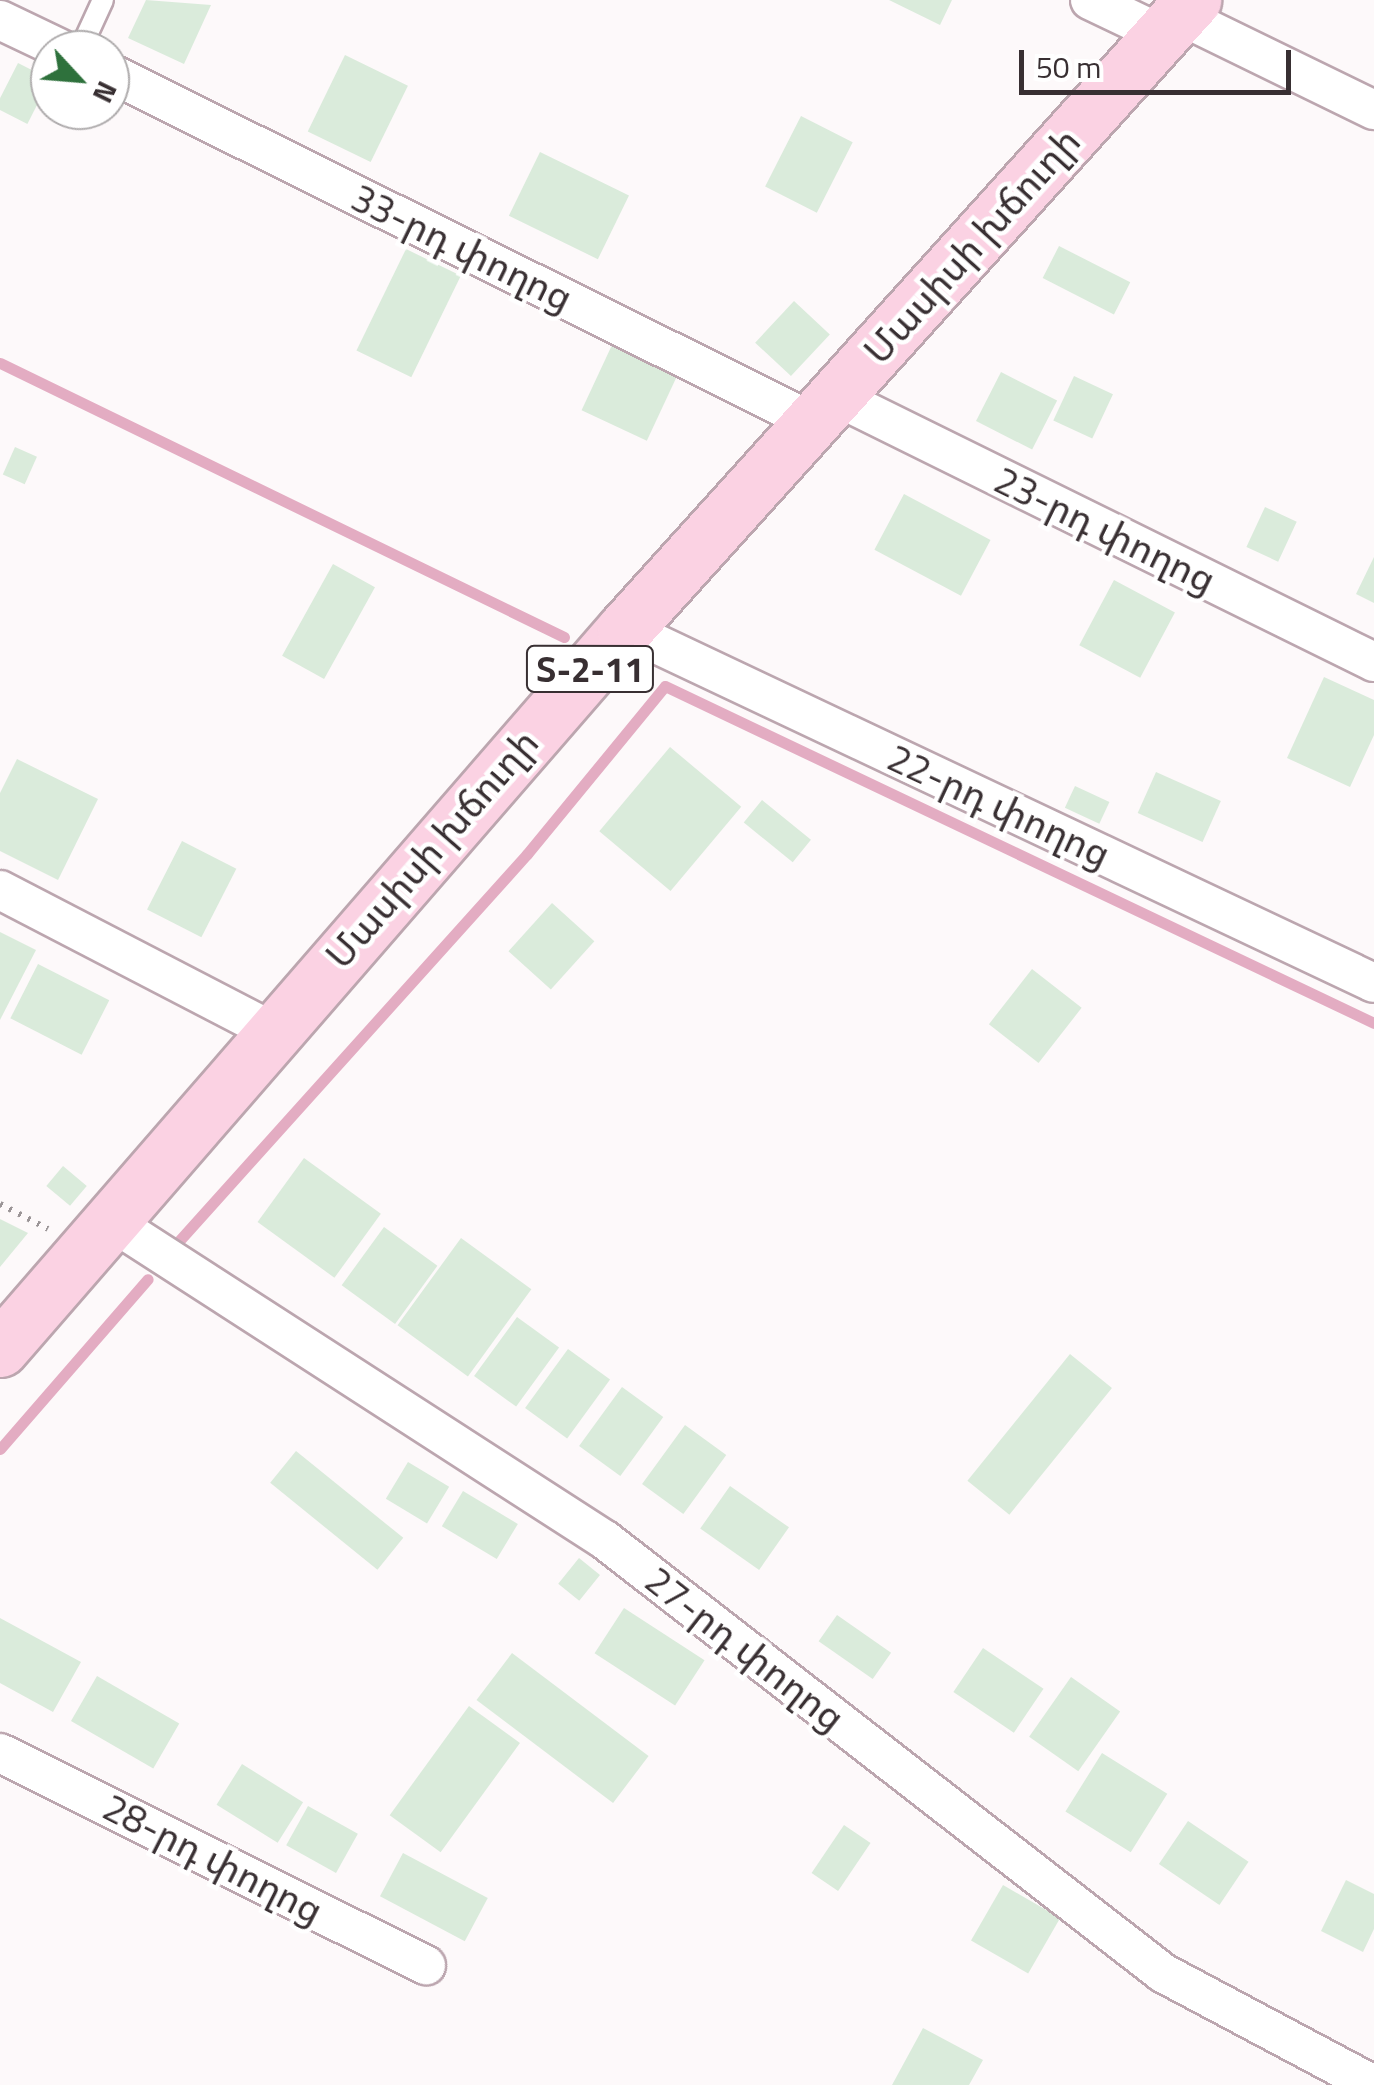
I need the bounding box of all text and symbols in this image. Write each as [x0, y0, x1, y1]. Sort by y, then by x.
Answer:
north arrow [30, 30, 130, 130]
scale bar [1024, 30, 1296, 92]
text: 50 m [1036, 44, 1101, 90]
text: N [82, 74, 129, 111]
street label: Մասիսի խճուղի [854, 119, 1090, 373]
street label: 33-րդ փողոց [344, 175, 580, 321]
street label: 23-րդ փողոց [987, 457, 1223, 603]
road number: Տ-2-11 [525, 639, 655, 699]
street label: Մասիսի խճուղի [316, 720, 548, 978]
street label: 22-րդ փողոց [881, 735, 1117, 877]
street label: 27-րդ փողոց [636, 1557, 854, 1741]
street label: 28-րդ փողոց [96, 1784, 330, 1934]

